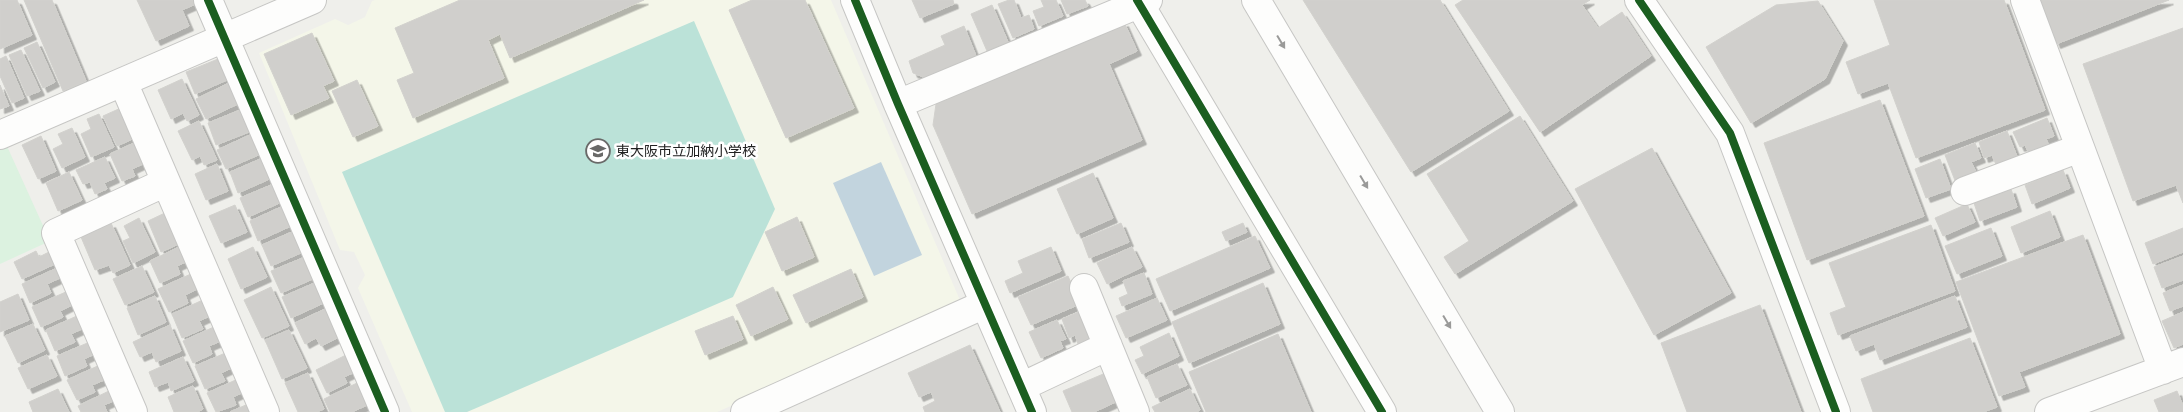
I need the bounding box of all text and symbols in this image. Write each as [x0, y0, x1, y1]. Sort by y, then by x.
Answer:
one-way arrow [1277, 35, 1286, 48]
school or university icon: 東大阪市立加納小学校 [585, 138, 611, 164]
place label: 東大阪市立加納小学校 [616, 142, 756, 160]
one-way arrow [1359, 175, 1368, 188]
one-way arrow [1442, 315, 1451, 328]

